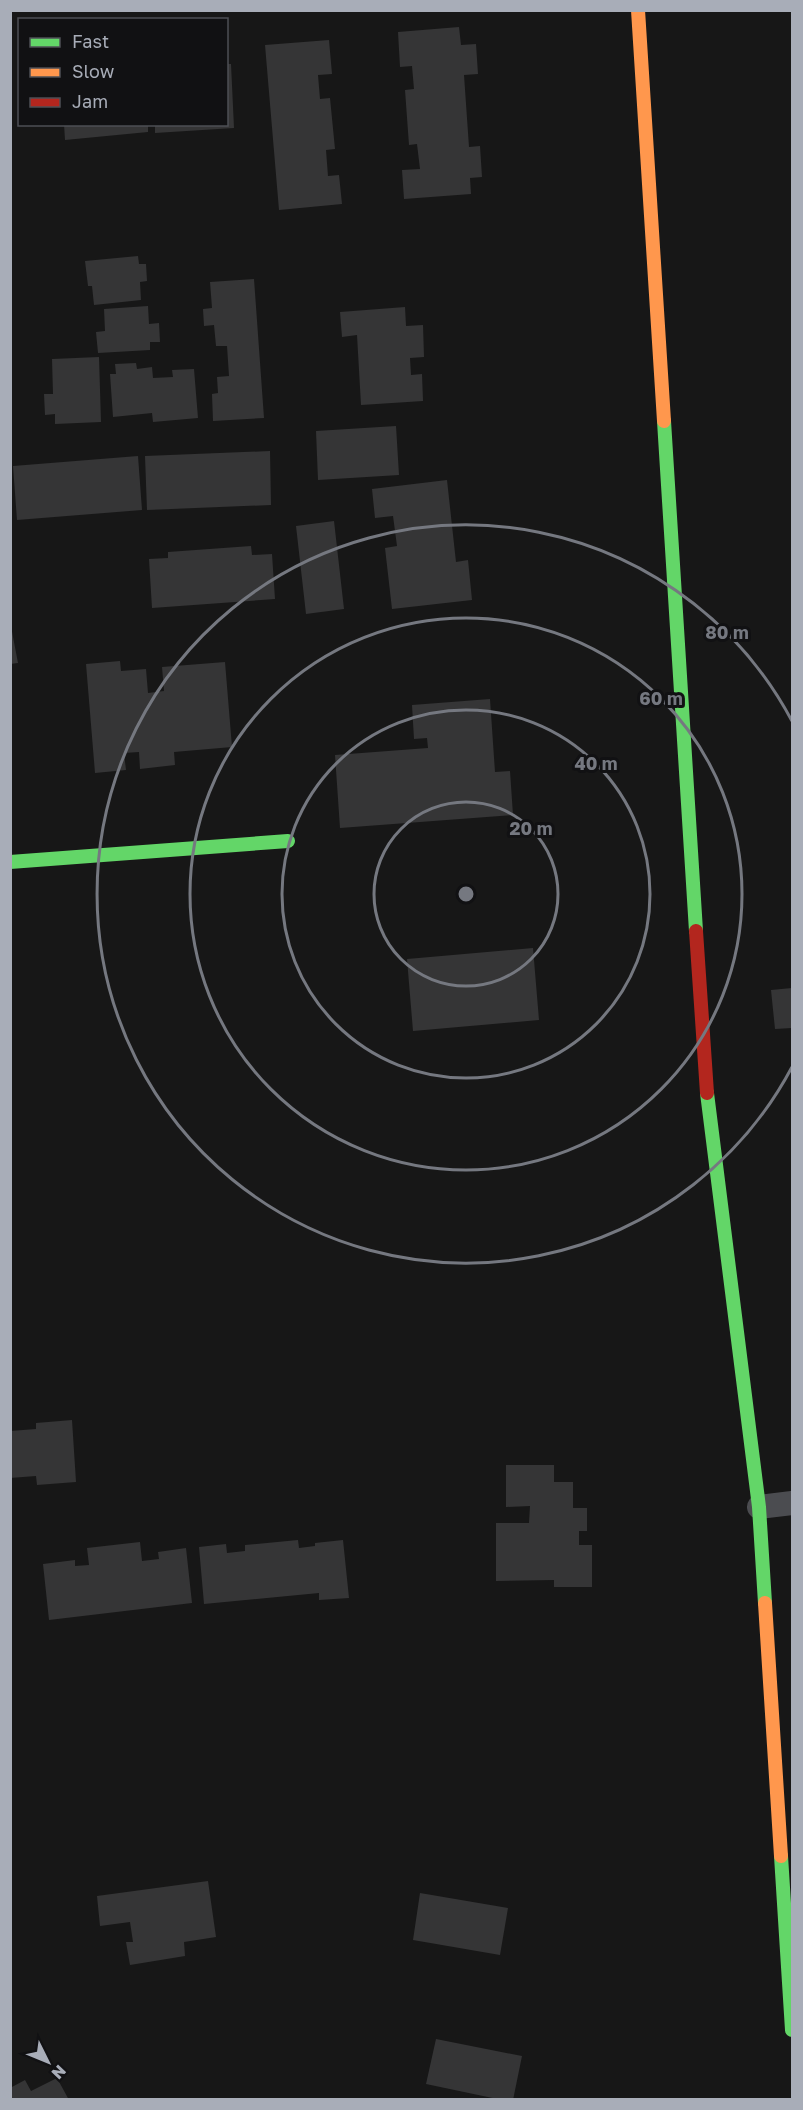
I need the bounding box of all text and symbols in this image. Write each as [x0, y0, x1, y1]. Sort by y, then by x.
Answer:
legend [18, 18, 228, 126]
text: Fast [72, 30, 109, 52]
text: Slow [72, 60, 115, 82]
text: Jam [72, 90, 108, 112]
text: 80 m [705, 621, 749, 643]
text: 60 m [639, 687, 683, 709]
text: 40 m [574, 752, 618, 774]
text: 20 m [510, 817, 552, 839]
centre of rings [456, 884, 476, 904]
north arrow [18, 2032, 78, 2092]
text: N [48, 2061, 70, 2084]

